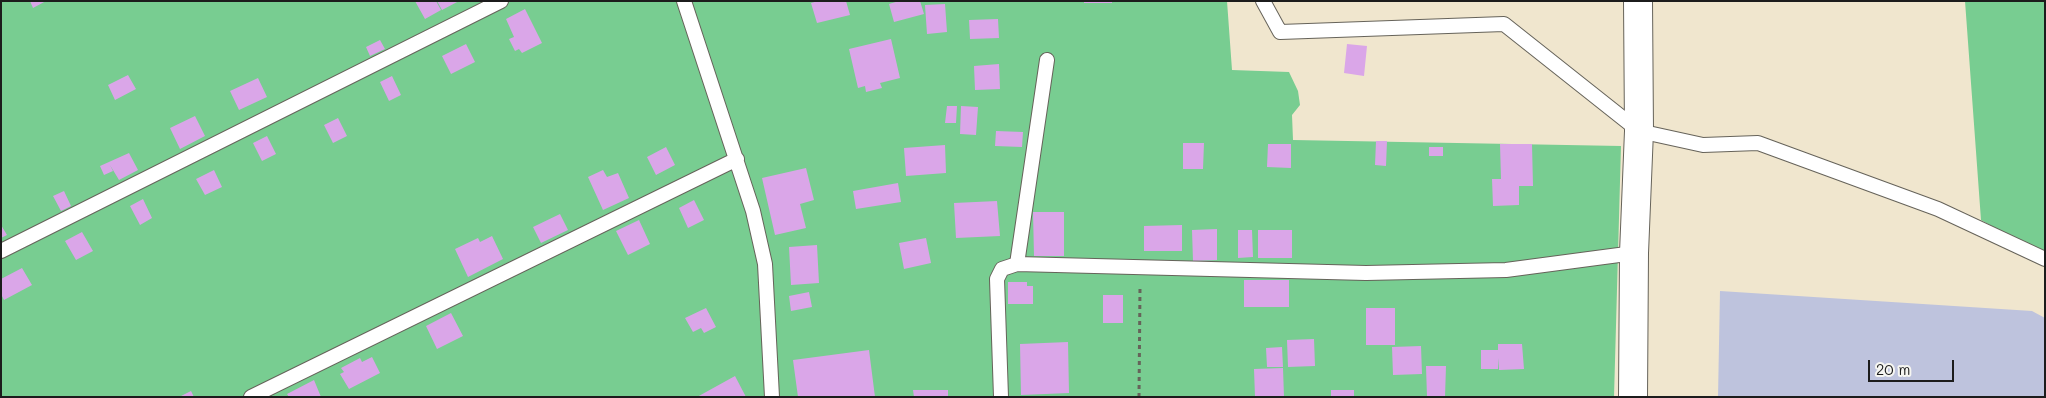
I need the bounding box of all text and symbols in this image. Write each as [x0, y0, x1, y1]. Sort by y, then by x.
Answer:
scale bar [1871, 350, 1957, 382]
text: 20 m [1876, 359, 1910, 379]

